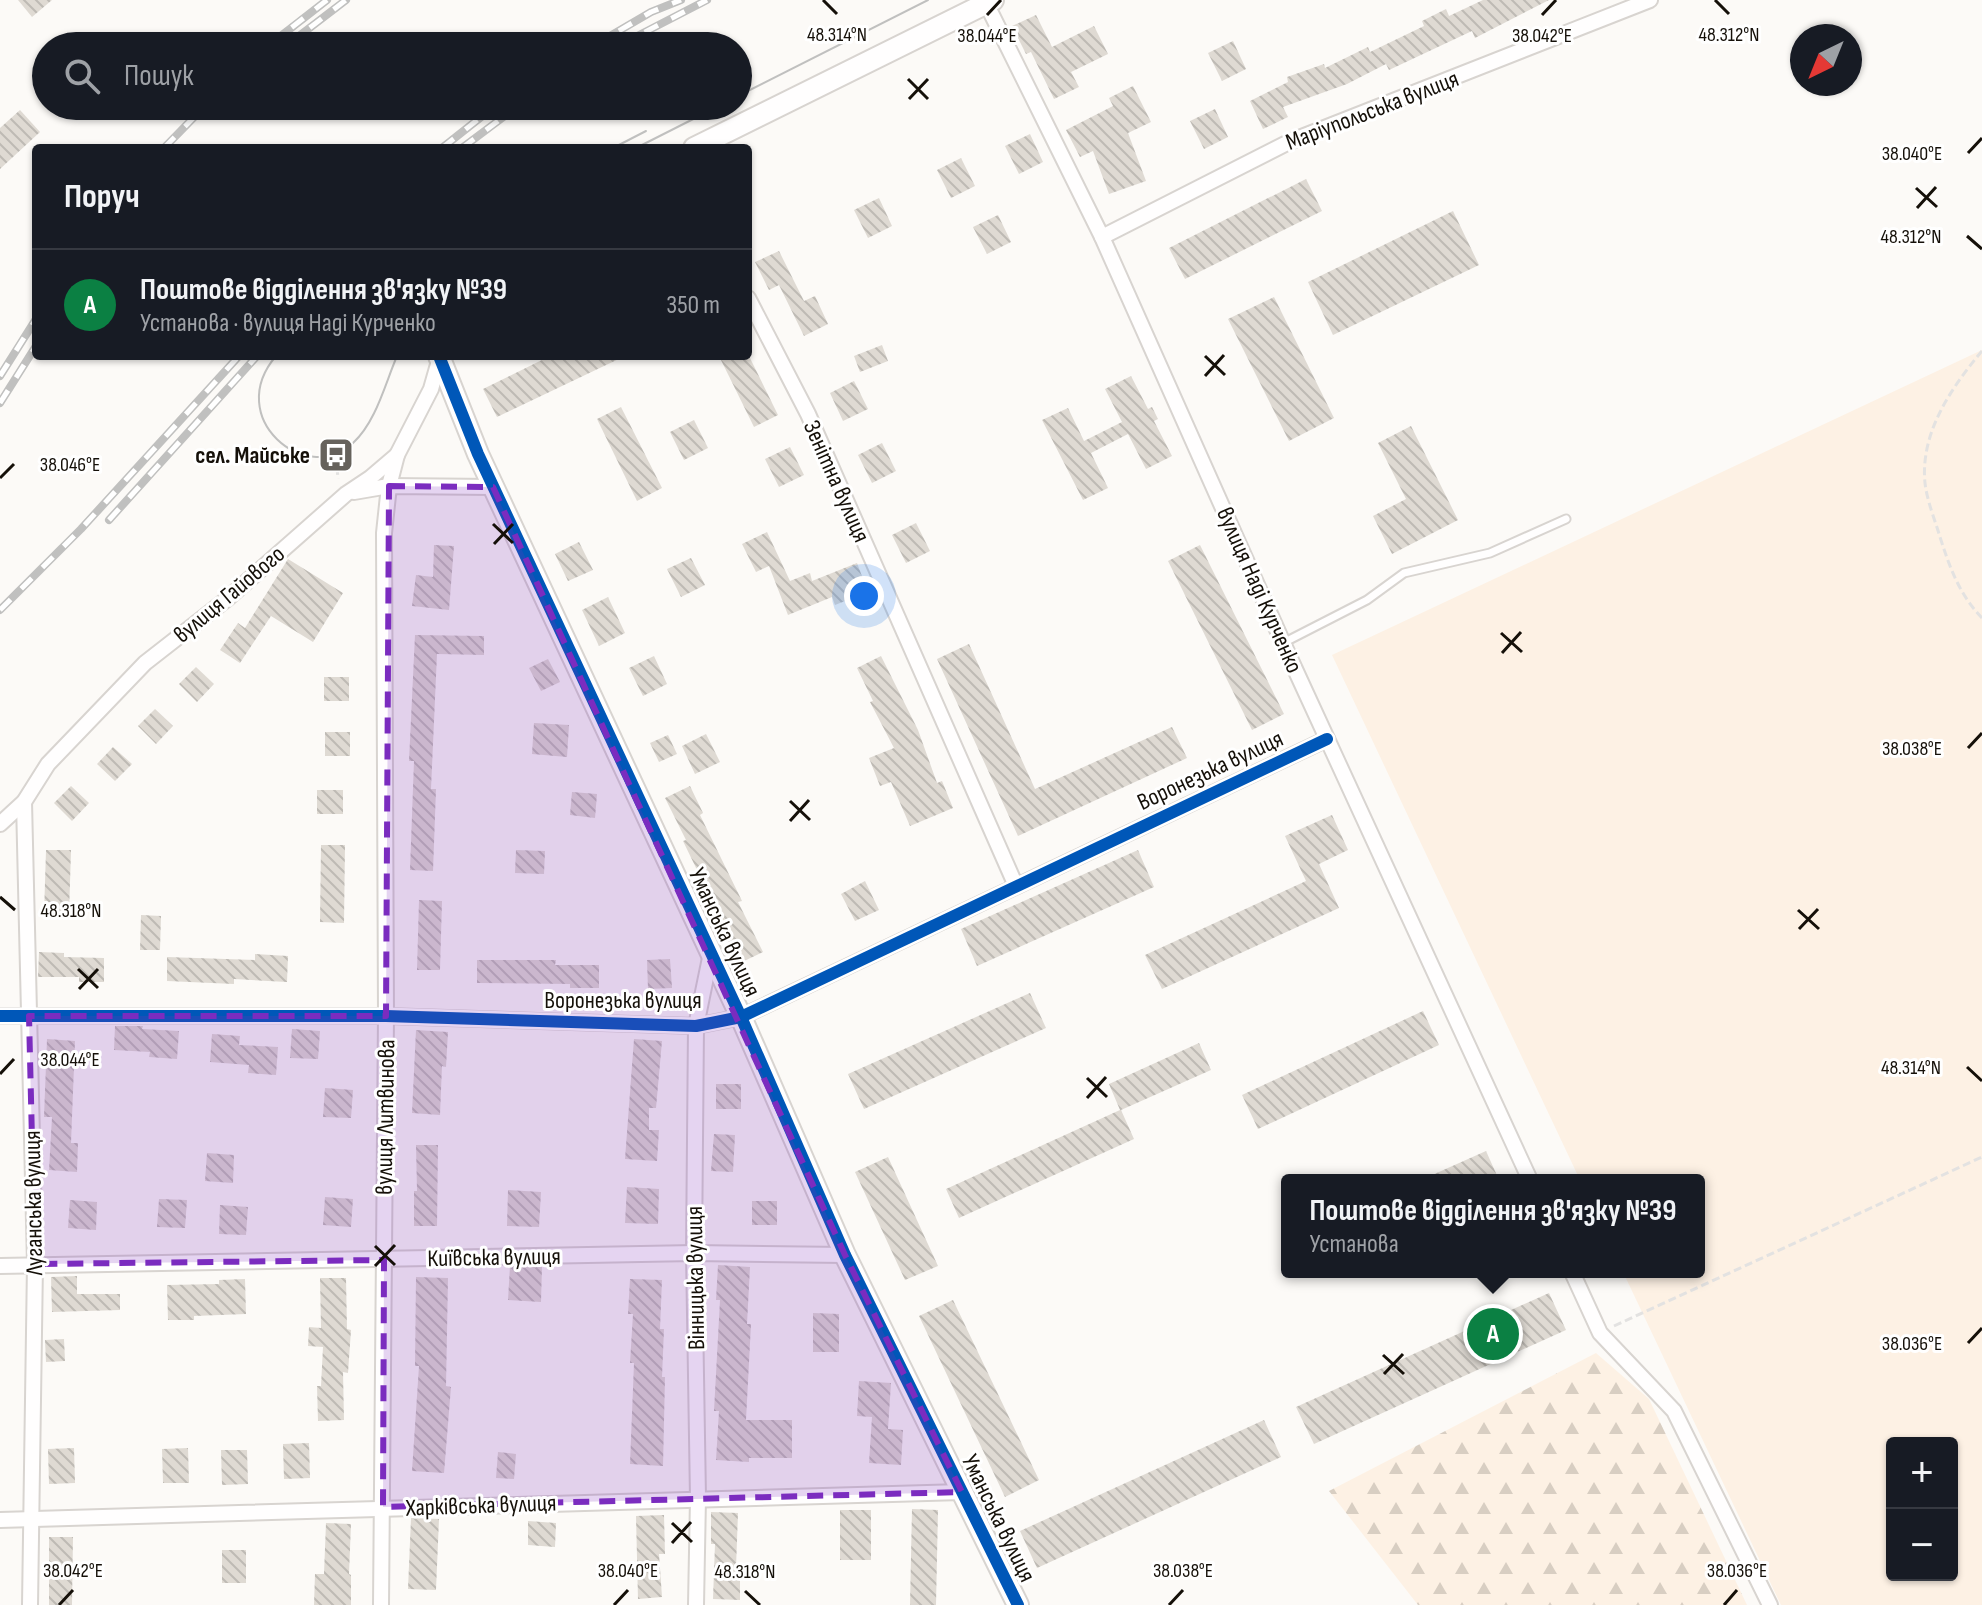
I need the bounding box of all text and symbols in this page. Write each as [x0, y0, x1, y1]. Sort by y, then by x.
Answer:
text: 48.314°N [807, 23, 867, 47]
text: 48.312°N [1699, 23, 1759, 47]
text: 38.044°E [957, 24, 1017, 48]
text: 38.042°E [1512, 24, 1572, 48]
north arrow [1790, 24, 1862, 96]
search box [32, 32, 752, 120]
icon: search [60, 54, 104, 98]
text: Пошук [124, 58, 194, 94]
street label: Маріупольська вулиця [1282, 64, 1463, 157]
text: 38.040°E [1882, 142, 1942, 166]
text: Поруч [64, 176, 140, 217]
text: 48.312°N [1881, 225, 1941, 249]
text: Поштове відділення зв'язку №39 [140, 272, 507, 308]
text: A [84, 290, 96, 321]
text: 350 m [666, 290, 720, 321]
text: Установа · вулиця Наді Курченко [140, 308, 436, 339]
street label: Зенітна вулиця [797, 416, 876, 547]
bus stop icon: сел. Майське [317, 436, 355, 474]
place label: сел. Майське [195, 441, 310, 470]
text: 38.046°E [40, 453, 100, 477]
street label: вулиця Наді Курченко [1210, 503, 1309, 677]
street label: вулиця Гайового [168, 540, 291, 649]
your location [844, 576, 884, 616]
street label: Воронезька вулиця [1133, 724, 1288, 817]
text: 38.038°E [1882, 737, 1942, 761]
street label: Уманська вулиця [682, 863, 767, 1001]
text: 48.318°N [41, 899, 101, 923]
street label: Воронезька вулиця [544, 986, 702, 1015]
street label: вулиця Литвинова [370, 1039, 401, 1195]
text: 38.044°E [40, 1048, 100, 1072]
text: 48.314°N [1881, 1056, 1941, 1080]
street label: Луганська вулиця [18, 1130, 49, 1277]
popup [1281, 1174, 1705, 1278]
text: Поштове відділення зв'язку №39 [1309, 1193, 1677, 1229]
street label: Вінницька вулиця [680, 1206, 711, 1350]
text: Установа [1309, 1229, 1399, 1260]
street label: Київська вулиця [427, 1242, 561, 1273]
pin: A [1467, 1304, 1519, 1364]
text: 38.036°E [1882, 1332, 1942, 1356]
map controls [1886, 1437, 1958, 1581]
button: + [1886, 1437, 1958, 1509]
street label: Уманська вулиця [955, 1450, 1042, 1587]
street label: Харківська вулиця [404, 1488, 557, 1523]
button: − [1886, 1509, 1958, 1581]
text: 38.042°E [43, 1559, 103, 1583]
text: 38.040°E [598, 1559, 658, 1583]
text: 38.038°E [1153, 1559, 1213, 1583]
text: 38.036°E [1707, 1559, 1767, 1583]
text: 48.318°N [715, 1560, 775, 1584]

